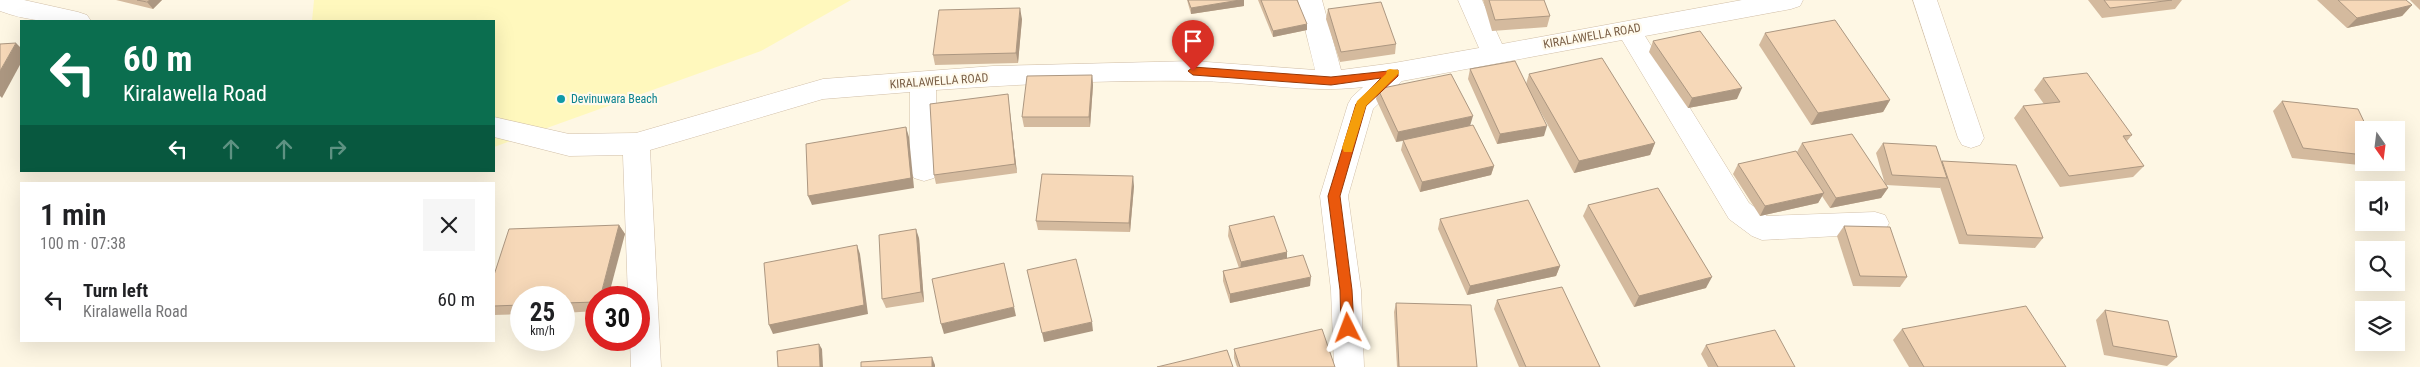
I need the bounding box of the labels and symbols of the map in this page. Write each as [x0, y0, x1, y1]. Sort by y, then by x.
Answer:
pin [1172, 20, 1214, 71]
street label: KIRALAWELLA ROAD [1542, 21, 1642, 51]
street label: KIRALAWELLA ROAD [889, 71, 989, 91]
place label: Devinuwara Beach [571, 92, 658, 106]
marker: Devinuwara Beach [555, 93, 567, 105]
north arrow [2355, 121, 2405, 171]
speed limit sign: 30 [585, 286, 650, 351]
position arrow [1321, 301, 1373, 353]

